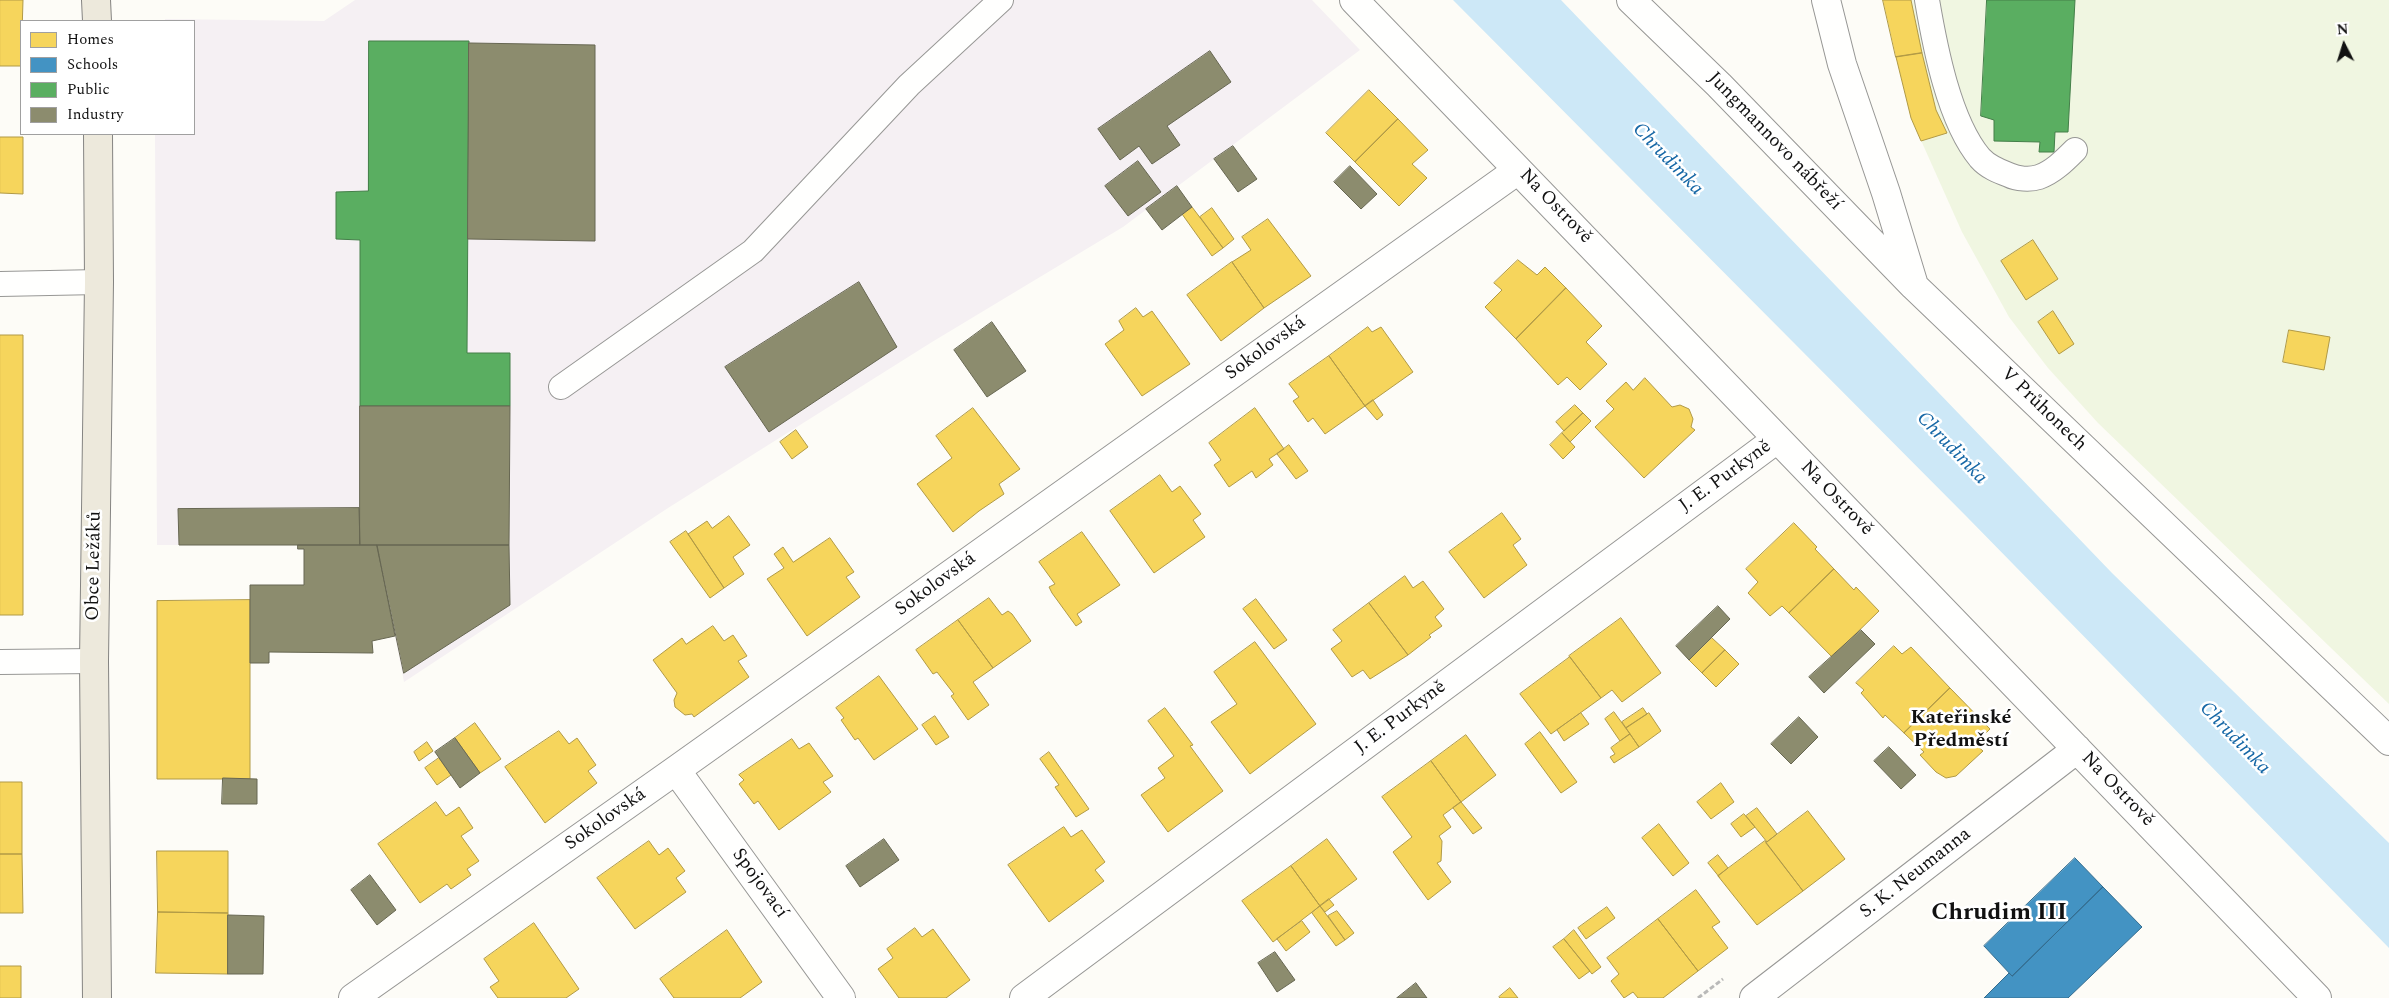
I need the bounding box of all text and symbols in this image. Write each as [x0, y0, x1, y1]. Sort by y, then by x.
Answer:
text: N [2336, 19, 2349, 41]
legend [20, 20, 195, 135]
north arrow [2319, 20, 2369, 70]
text: Homes [67, 28, 114, 51]
text: Schools [67, 53, 118, 76]
street label: Jungmannovo nábřeží [1702, 68, 1846, 216]
text: Public [67, 78, 110, 101]
text: Industry [67, 103, 123, 126]
water label: Chrudimka [1626, 119, 1708, 201]
street label: Na Ostrově [1514, 165, 1596, 249]
street label: Sokolovská [1221, 312, 1311, 386]
street label: V Průhonech [1995, 363, 2091, 457]
water label: Chrudimka [1910, 408, 1992, 490]
street label: J. E. Purkyně [1675, 436, 1777, 518]
street label: Na Ostrově [1795, 457, 1877, 541]
street label: Obce Ležáků [83, 511, 107, 621]
street label: Sokolovská [891, 548, 981, 622]
street label: J. E. Purkyně [1351, 676, 1451, 760]
water label: Chrudimka [2193, 698, 2275, 780]
district label: Kateřinské Předměstí [1911, 707, 2011, 754]
street label: Na Ostrově [2076, 748, 2158, 832]
street label: Sokolovská [561, 784, 651, 856]
street label: S. K. Neumanna [1856, 824, 1976, 924]
street label: Spojovací [726, 845, 792, 923]
district label: Chrudim III [1931, 900, 2067, 928]

